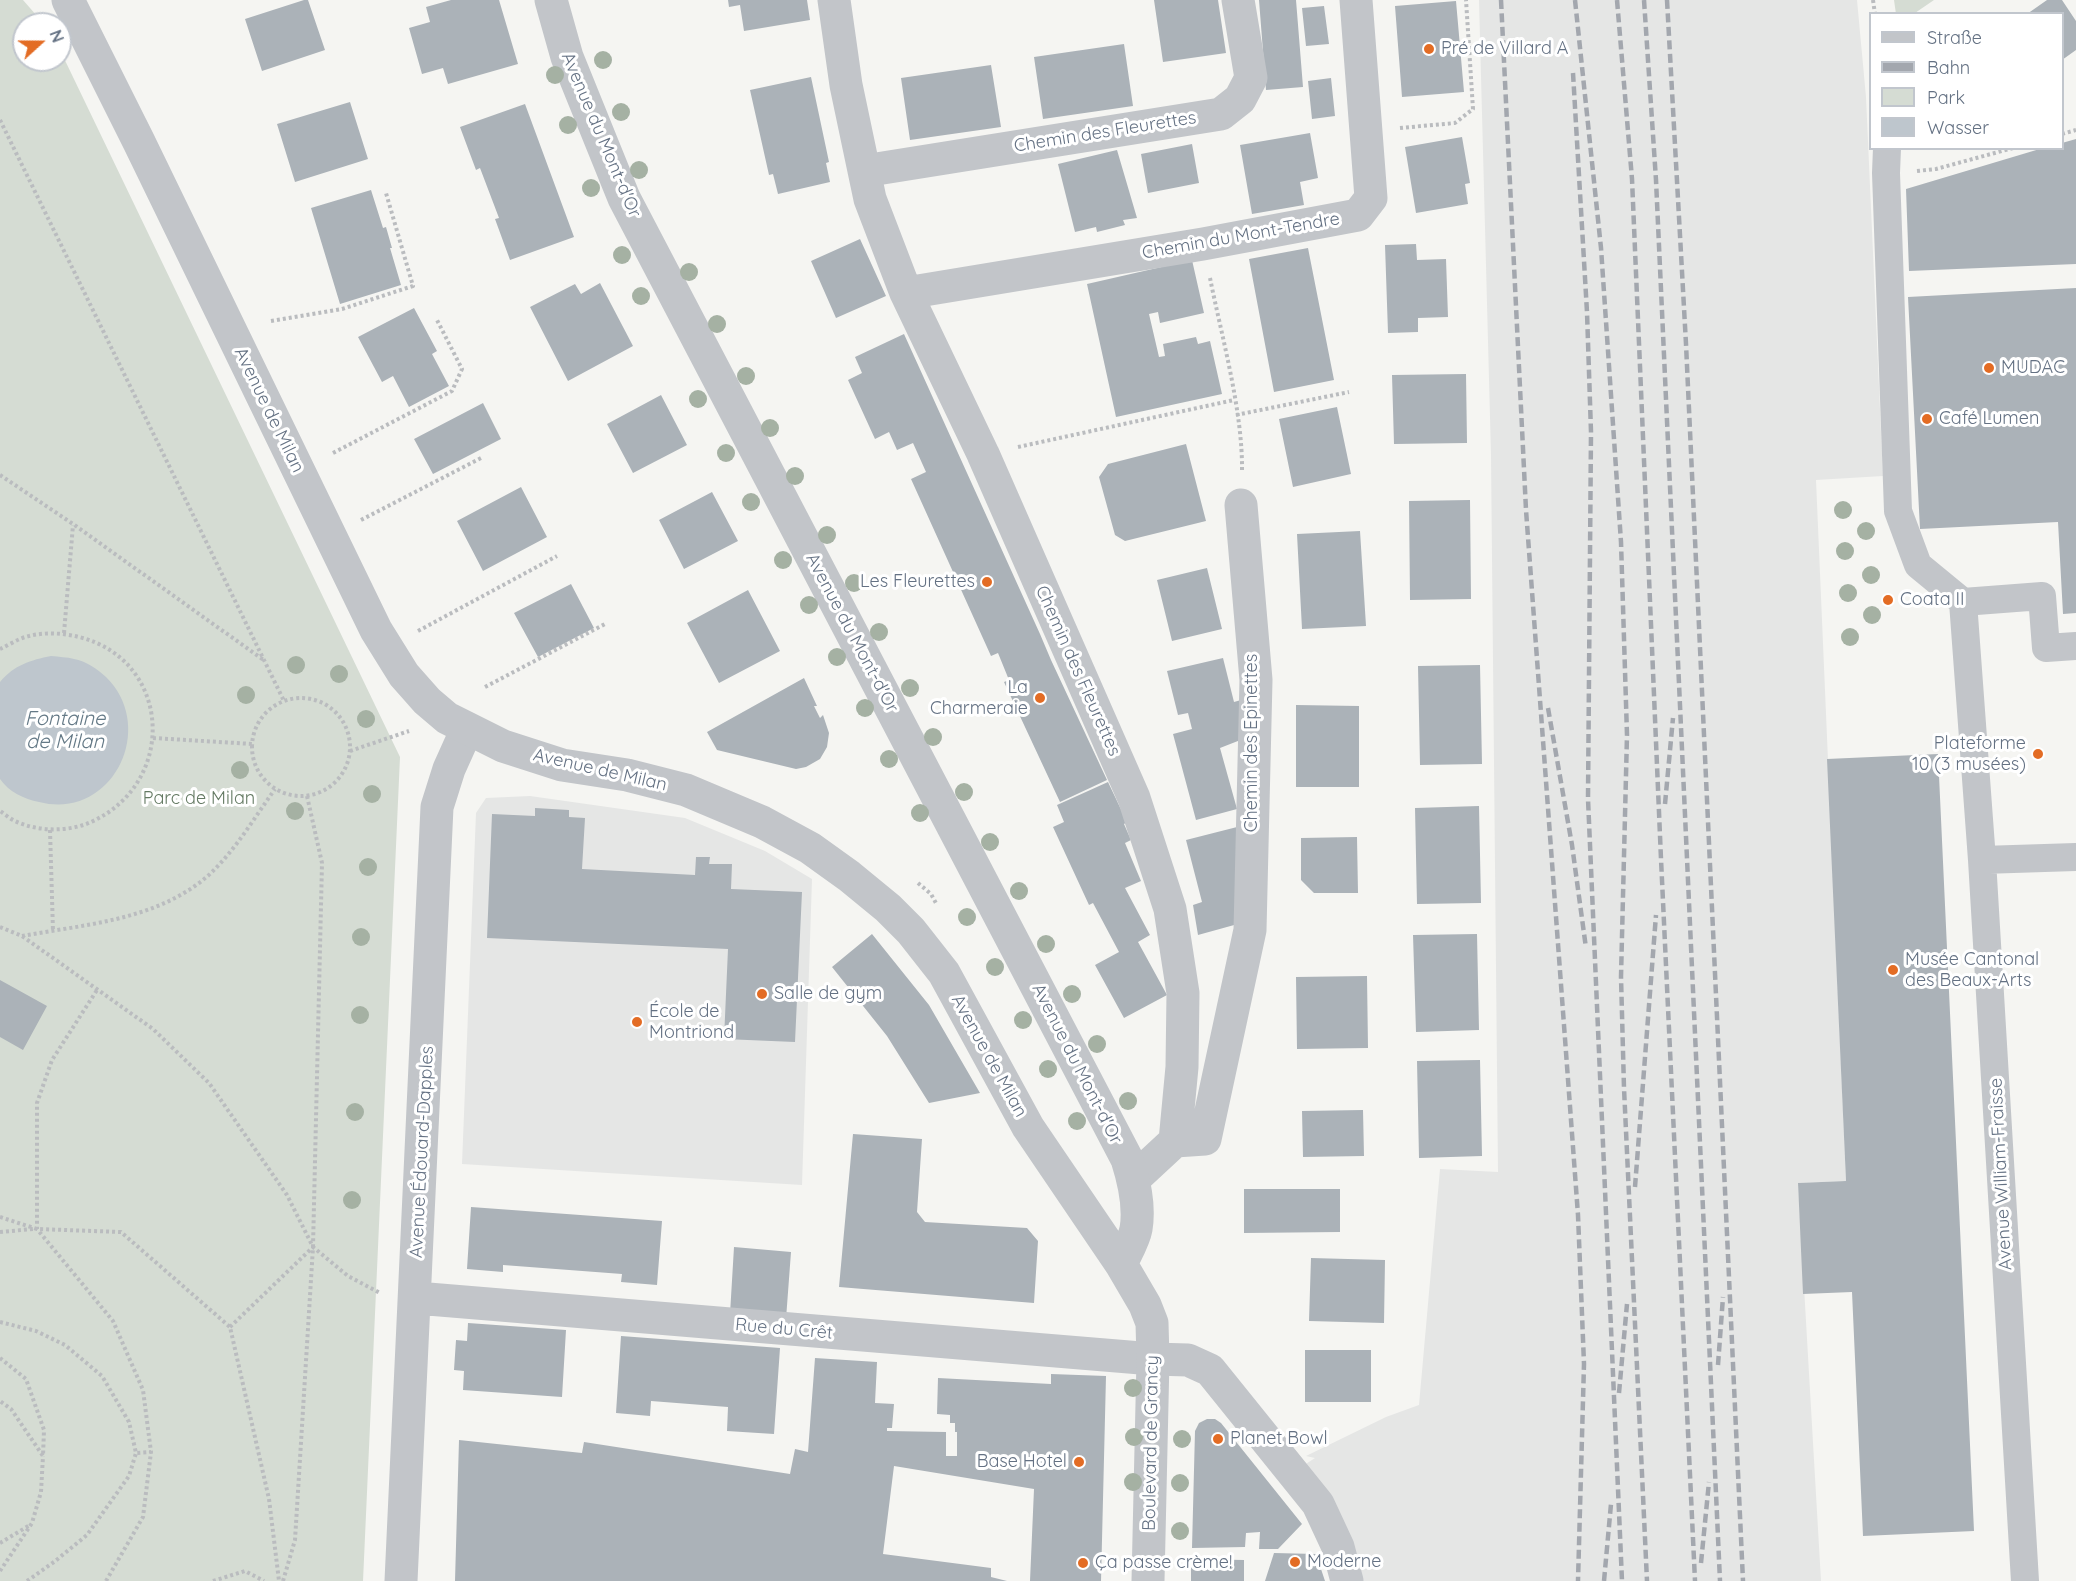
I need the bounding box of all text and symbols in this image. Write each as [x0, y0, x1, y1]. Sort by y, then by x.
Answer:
north arrow [12, 12, 72, 72]
legend [1869, 12, 2064, 150]
text: Straße [1927, 26, 1982, 49]
text: N [45, 27, 68, 45]
place label: Pré de Villard A [1441, 38, 1568, 60]
marker: Pré de Villard A [1422, 42, 1436, 56]
street label: Avenue du Mont-d'Or [556, 49, 646, 221]
text: Bahn [1927, 56, 1970, 79]
text: Park [1927, 86, 1965, 109]
street label: Chemin des Fleurettes [1012, 107, 1198, 157]
text: Wasser [1927, 116, 1989, 139]
street label: Chemin du Mont-Tendre [1141, 208, 1341, 264]
street label: Avenue de Milan [229, 344, 309, 476]
place label: MUDAC [2001, 357, 2065, 379]
marker: MUDAC [1982, 361, 1996, 375]
place label: Café Lumen [1939, 408, 2039, 430]
marker: Café Lumen [1920, 412, 1934, 426]
street label: Avenue du Mont-d'Or [801, 550, 903, 716]
place label: Les Fleurettes [860, 571, 975, 593]
marker: Les Fleurettes [980, 575, 994, 589]
street label: Chemin des Fleurettes [1031, 582, 1125, 760]
place label: Coata II [1900, 589, 1964, 611]
marker: Coata II [1881, 593, 1895, 607]
street label: Chemin des Epinettes [1241, 654, 1263, 832]
place label: La Charmeraie [930, 677, 1028, 720]
marker: La Charmeraie [1033, 691, 1047, 705]
water label: Fontaine de Milan [25, 707, 105, 754]
place label: Plateforme 10 (3 musées) [1912, 733, 2026, 776]
street label: Avenue de Milan [531, 744, 669, 796]
marker: Plateforme 10 (3 musées) [2031, 747, 2045, 761]
park label: Parc de Milan [143, 788, 255, 810]
place label: Musée Cantonal des Beaux-Arts [1905, 949, 2039, 992]
marker: Musée Cantonal des Beaux-Arts [1886, 963, 1900, 977]
street label: Avenue du Mont-d'Or [1027, 980, 1127, 1148]
place label: Salle de gym [774, 983, 882, 1005]
marker: Salle de gym [755, 987, 769, 1001]
street label: Avenue de Milan [946, 991, 1032, 1121]
place label: École de Montriond [649, 1001, 734, 1044]
marker: École de Montriond [630, 1015, 644, 1029]
street label: Avenue Édouard-Dapples [406, 1045, 438, 1259]
street label: Avenue William-Fraisse [1985, 1077, 2017, 1271]
street label: Rue du Crêt [734, 1314, 834, 1344]
street label: Boulevard de Grancy [1139, 1355, 1163, 1531]
place label: Planet Bowl [1230, 1428, 1328, 1450]
marker: Planet Bowl [1211, 1432, 1225, 1446]
place label: Base Hotel [977, 1451, 1067, 1473]
marker: Base Hotel [1072, 1455, 1086, 1469]
place label: Moderne [1307, 1551, 1381, 1573]
place label: Ça passe crème! [1095, 1552, 1232, 1574]
marker: Moderne [1288, 1555, 1302, 1569]
marker: Ça passe crème! [1076, 1556, 1090, 1570]

